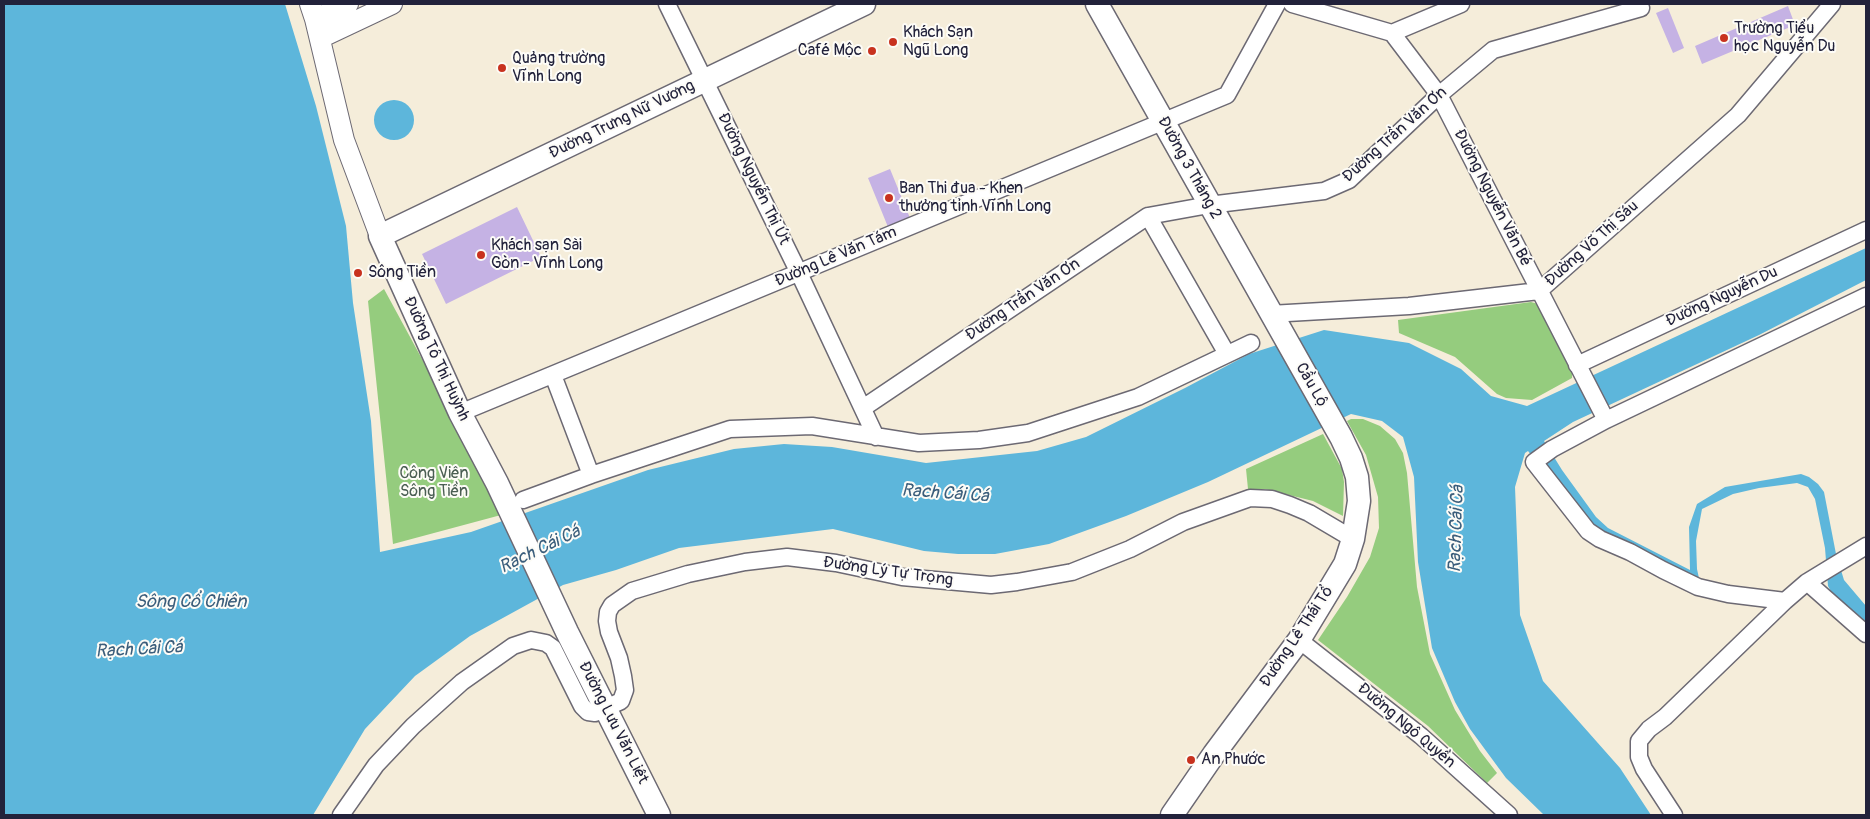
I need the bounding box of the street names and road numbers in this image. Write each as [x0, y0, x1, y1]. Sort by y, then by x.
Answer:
street label: Đường Trưng Nữ Vương [546, 76, 698, 164]
street label: Đường Trần Văn Ơn [1339, 83, 1451, 187]
street label: Đường Nguyễn Thị Út [713, 110, 793, 248]
street label: Đường 3 Tháng 2 [1153, 113, 1225, 223]
street label: Đường Nguyễn Văn Bé [1449, 126, 1535, 270]
street label: Đường Võ Thị Sáu [1541, 197, 1643, 291]
street label: Đường Lê Văn Tám [772, 223, 900, 291]
street label: Đường Trần Văn Ơn [962, 255, 1084, 345]
street label: Đường Nguyễn Du [1663, 263, 1781, 331]
street label: Đường Tô Thị Huỳnh [399, 294, 473, 424]
street label: Cầu Lộ [1291, 360, 1331, 410]
street label: Đường Lý Tự Trọng [822, 553, 954, 591]
street label: Đường Lê Thái Tổ [1256, 583, 1338, 691]
street label: Đường Lưu Văn Liệt [574, 659, 652, 787]
street label: Đường Ngô Quyền [1353, 679, 1459, 773]

